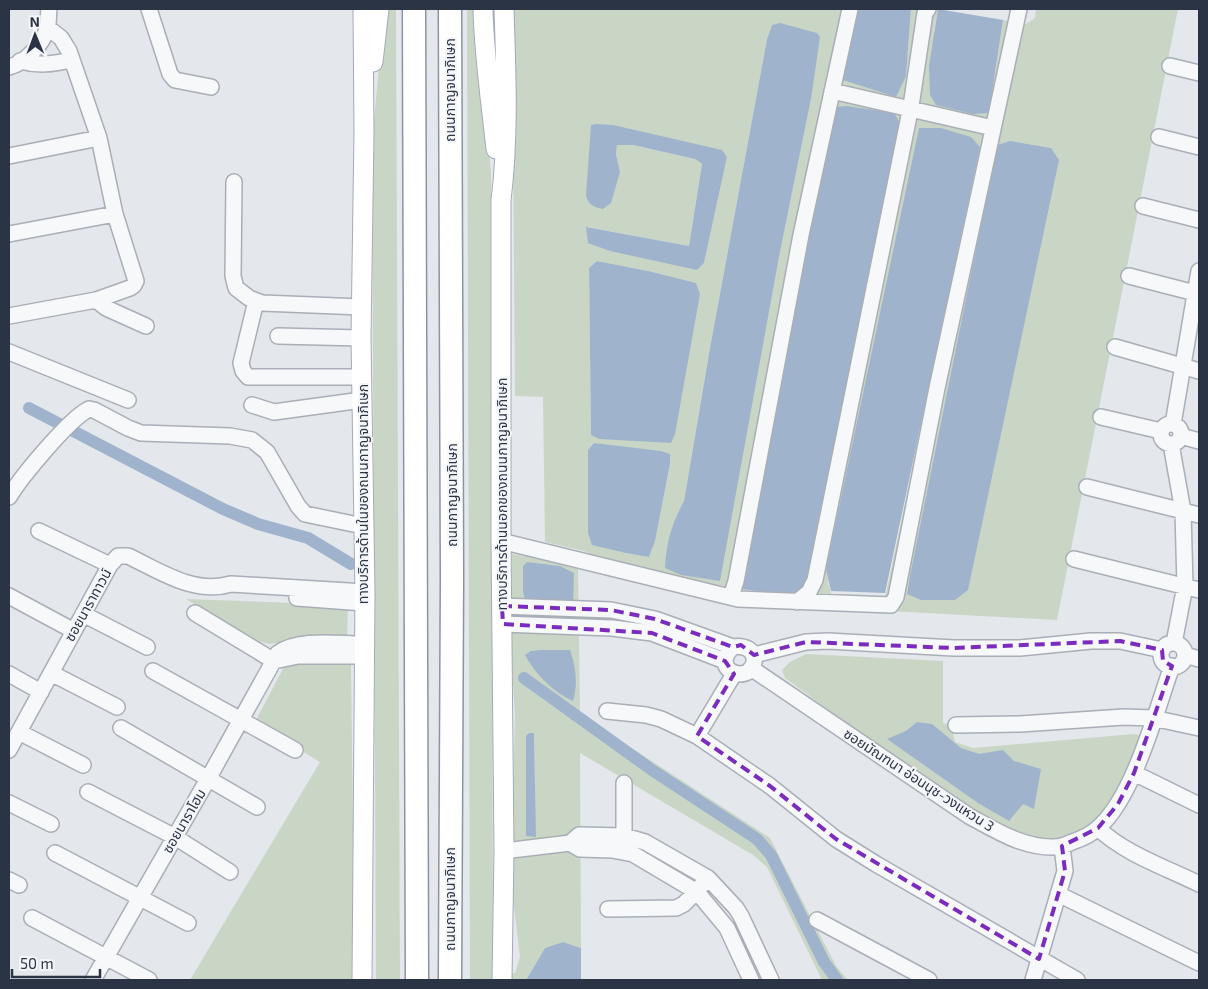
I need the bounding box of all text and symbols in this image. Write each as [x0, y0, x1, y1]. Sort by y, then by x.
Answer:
north arrow [10, 10, 60, 60]
text: N [30, 13, 40, 30]
street label: ถนนกาญจนาภิเษก [441, 38, 458, 142]
street label: ทางบริการด้านนอกของถนนกาญจนาภิเษก [493, 378, 510, 610]
street label: ทางบริการด้านในของถนนกาญจนาภิเษก [354, 384, 371, 604]
street label: ถนนกาญจนาภิเษก [443, 443, 460, 547]
street label: ซอยนาราทาวน์ [61, 565, 115, 644]
street label: ซอยมัณฑนา อ่อนนุช-วงแหวน 3 [840, 725, 998, 835]
street label: ซอยนาราโฮม [158, 786, 209, 856]
street label: ถนนกาญจนาภิเษก [441, 847, 458, 951]
scale bar [12, 946, 100, 978]
text: 50 m [20, 954, 54, 972]

